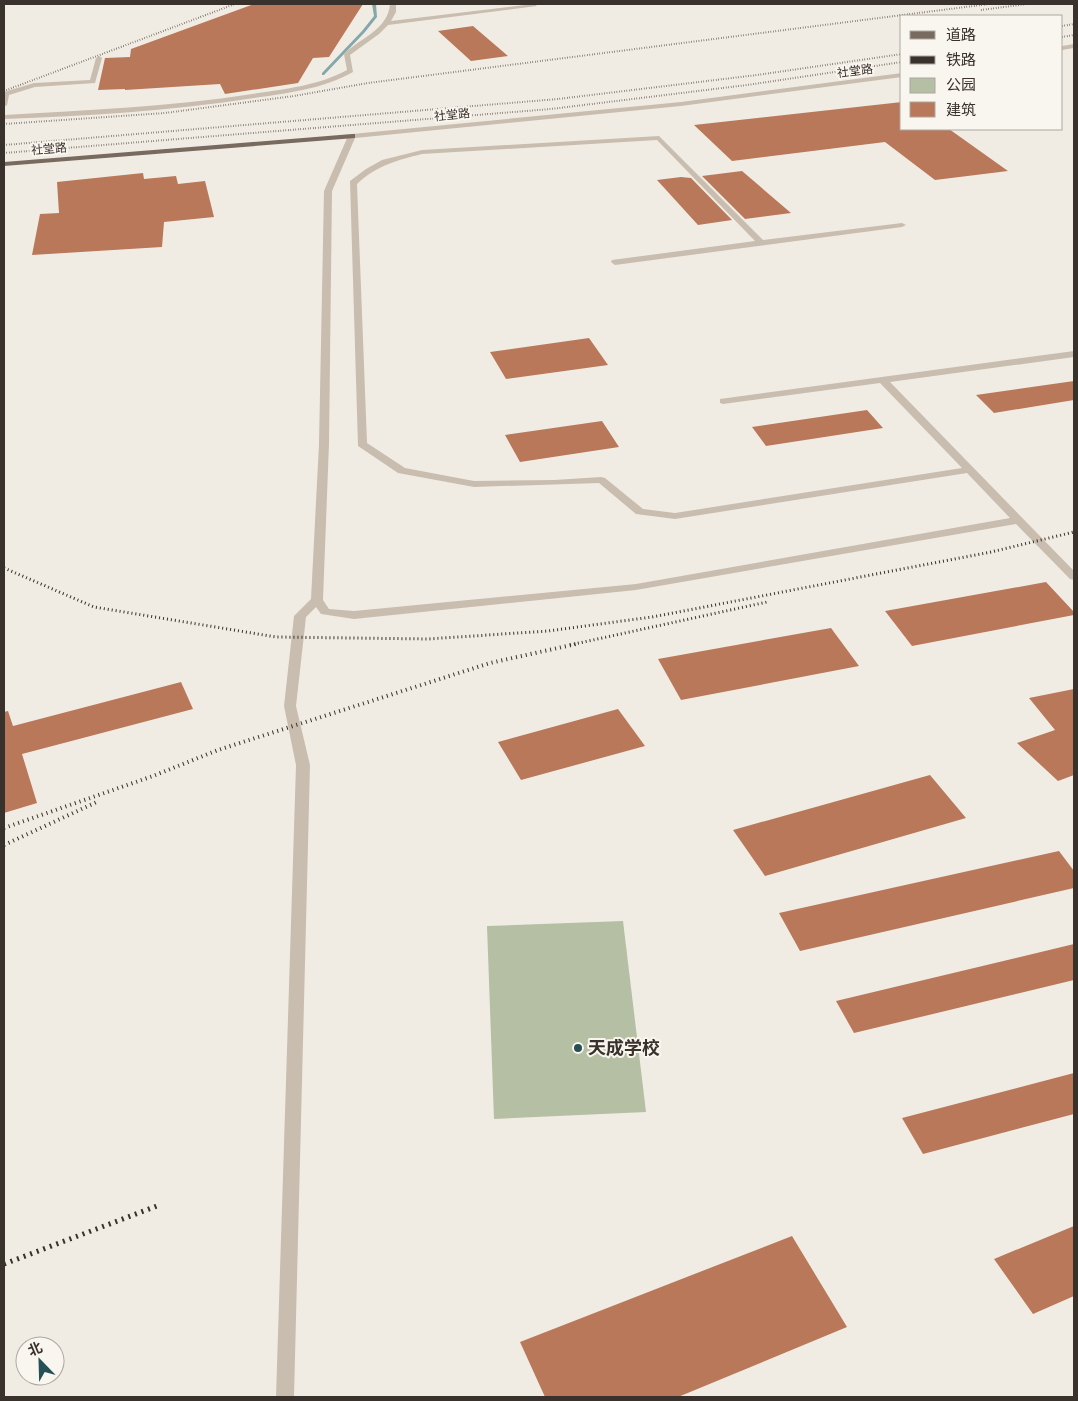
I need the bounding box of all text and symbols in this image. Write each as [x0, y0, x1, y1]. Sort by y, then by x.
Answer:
legend [900, 15, 1063, 130]
text: 道路 [946, 26, 976, 44]
text: 铁路 [946, 51, 976, 69]
street label: 社堂路 [836, 62, 874, 80]
text: 公园 [946, 76, 976, 94]
text: 建筑 [946, 101, 976, 119]
street label: 社堂路 [433, 106, 471, 124]
street label: 社堂路 [30, 140, 68, 158]
place label: 天成学校 [588, 1037, 660, 1059]
marker: 天成学校 [572, 1042, 584, 1054]
north arrow [15, 1336, 65, 1386]
text: 北 [25, 1339, 45, 1360]

